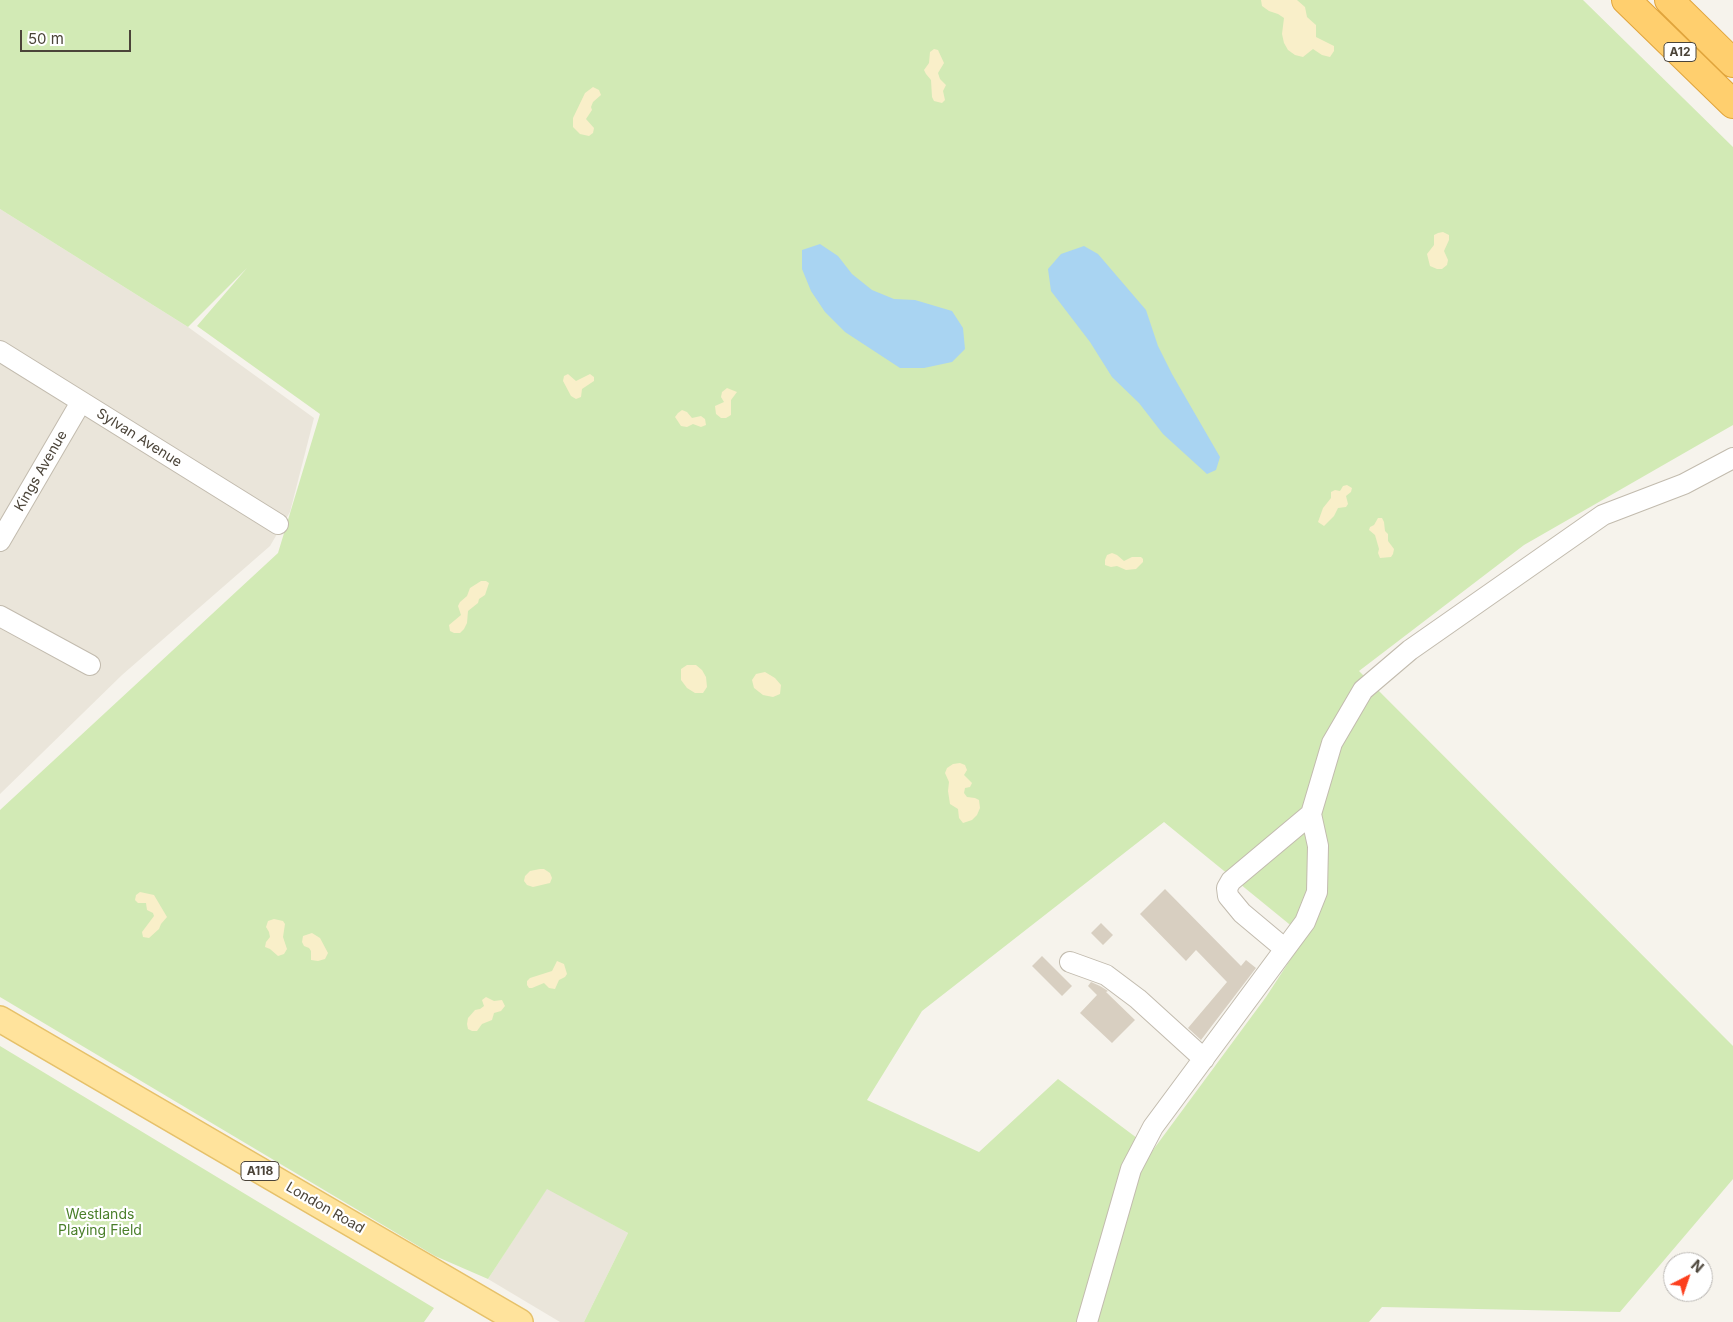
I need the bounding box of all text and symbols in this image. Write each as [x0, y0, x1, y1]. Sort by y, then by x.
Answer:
scale bar [22, 20, 134, 52]
text: 50 m [28, 29, 64, 48]
road number: A12 [1664, 42, 1696, 62]
street label: Sylvan Avenue [93, 405, 185, 471]
street label: Kings Avenue [11, 428, 71, 514]
road number: A118 [241, 1162, 279, 1180]
street label: London Road [283, 1179, 367, 1237]
park label: Westlands Playing Field [58, 1207, 142, 1240]
north arrow [1663, 1252, 1713, 1302]
text: N [1688, 1256, 1707, 1276]

